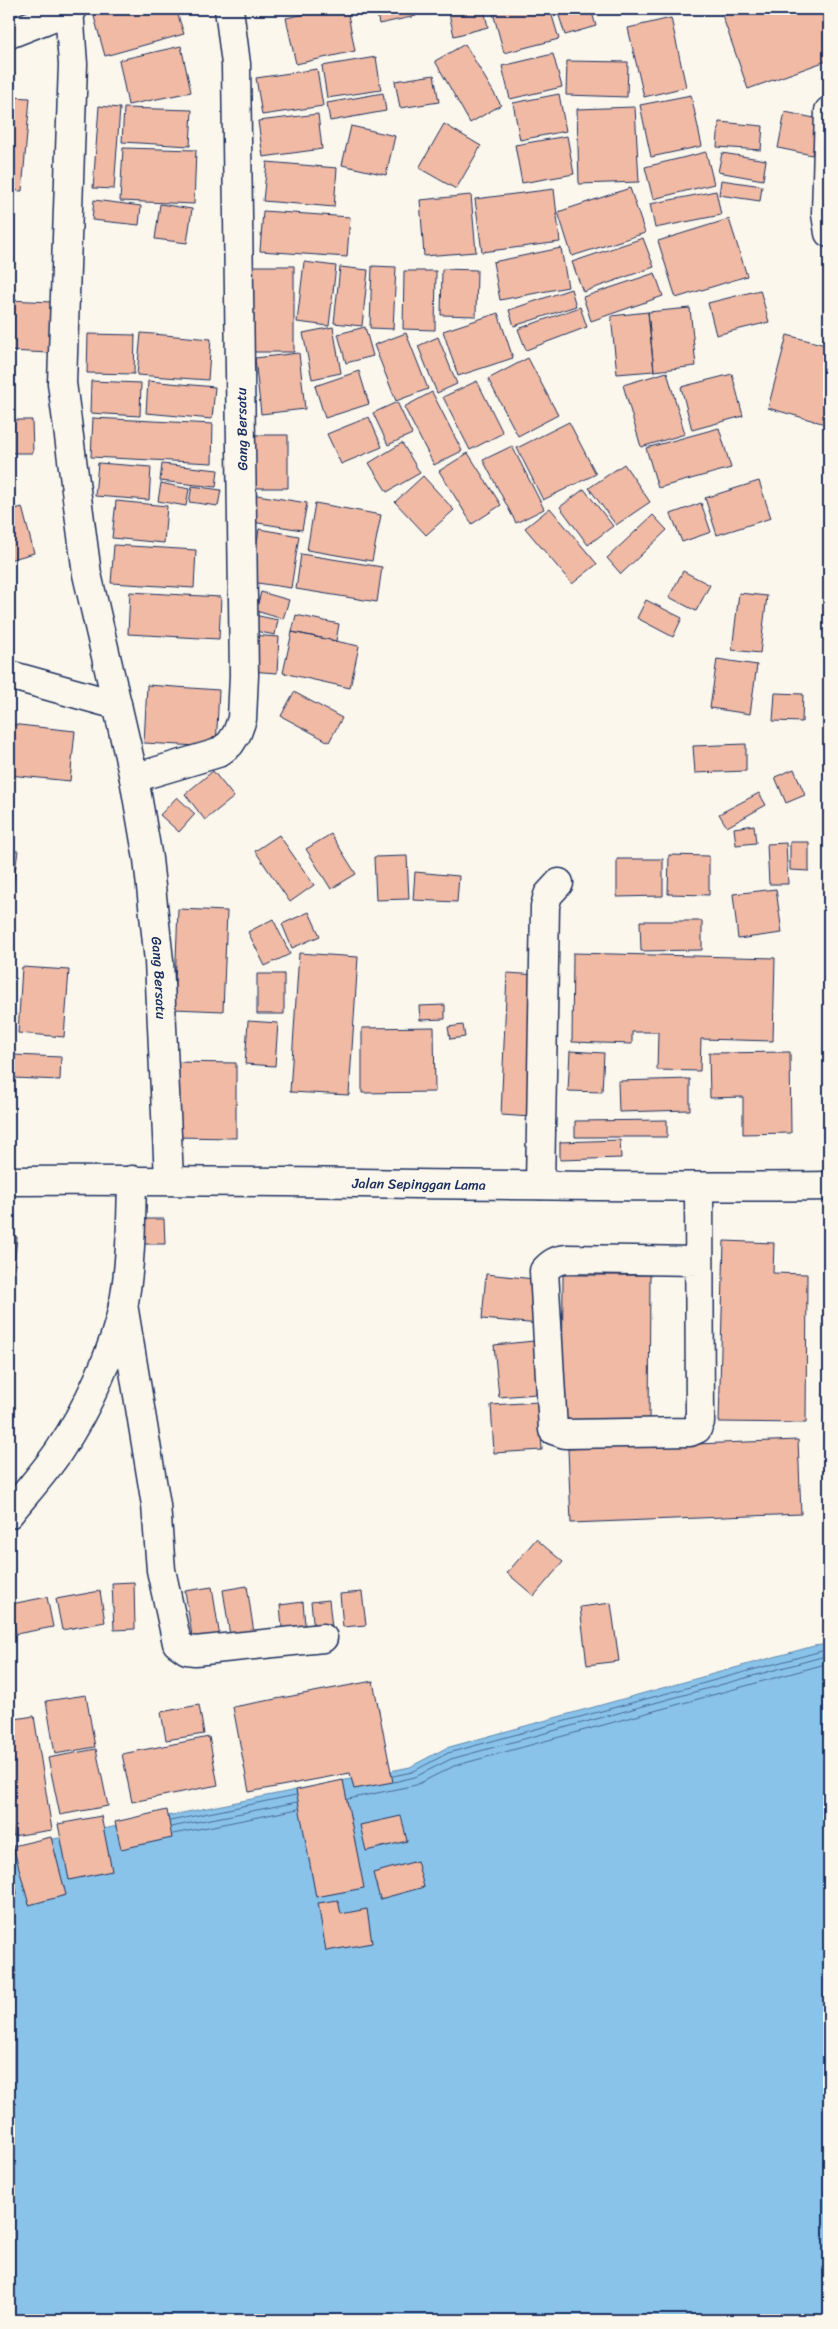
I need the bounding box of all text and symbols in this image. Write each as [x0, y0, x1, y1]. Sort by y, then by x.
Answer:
street label: Gang Bersatu [229, 387, 255, 471]
street label: Gang Bersatu [144, 935, 174, 1020]
street label: Jalan Sepinggan Lama [351, 1170, 486, 1197]

